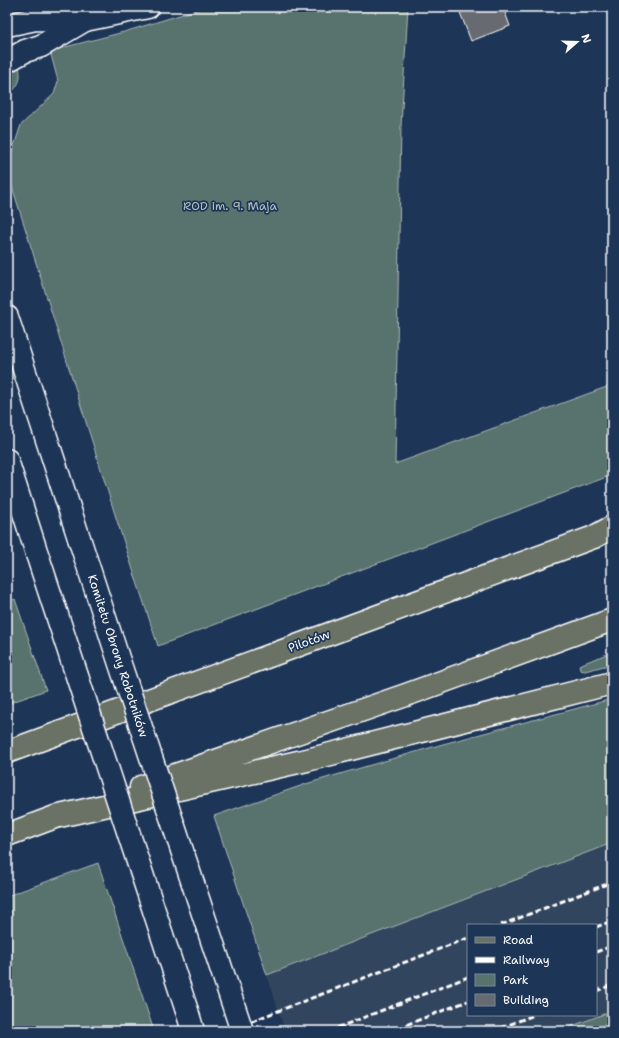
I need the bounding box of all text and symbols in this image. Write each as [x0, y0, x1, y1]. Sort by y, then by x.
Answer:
north arrow [557, 22, 597, 62]
text: N [577, 32, 595, 46]
park label: ROD im. 9. Maja [183, 198, 277, 214]
street label: Komitetu Obrony Robotników [84, 572, 152, 740]
street label: Pilotów [286, 626, 333, 656]
legend [467, 924, 597, 1016]
text: Road [503, 932, 534, 948]
text: Railway [503, 952, 550, 968]
text: Park [503, 972, 529, 988]
text: Building [503, 992, 549, 1008]

